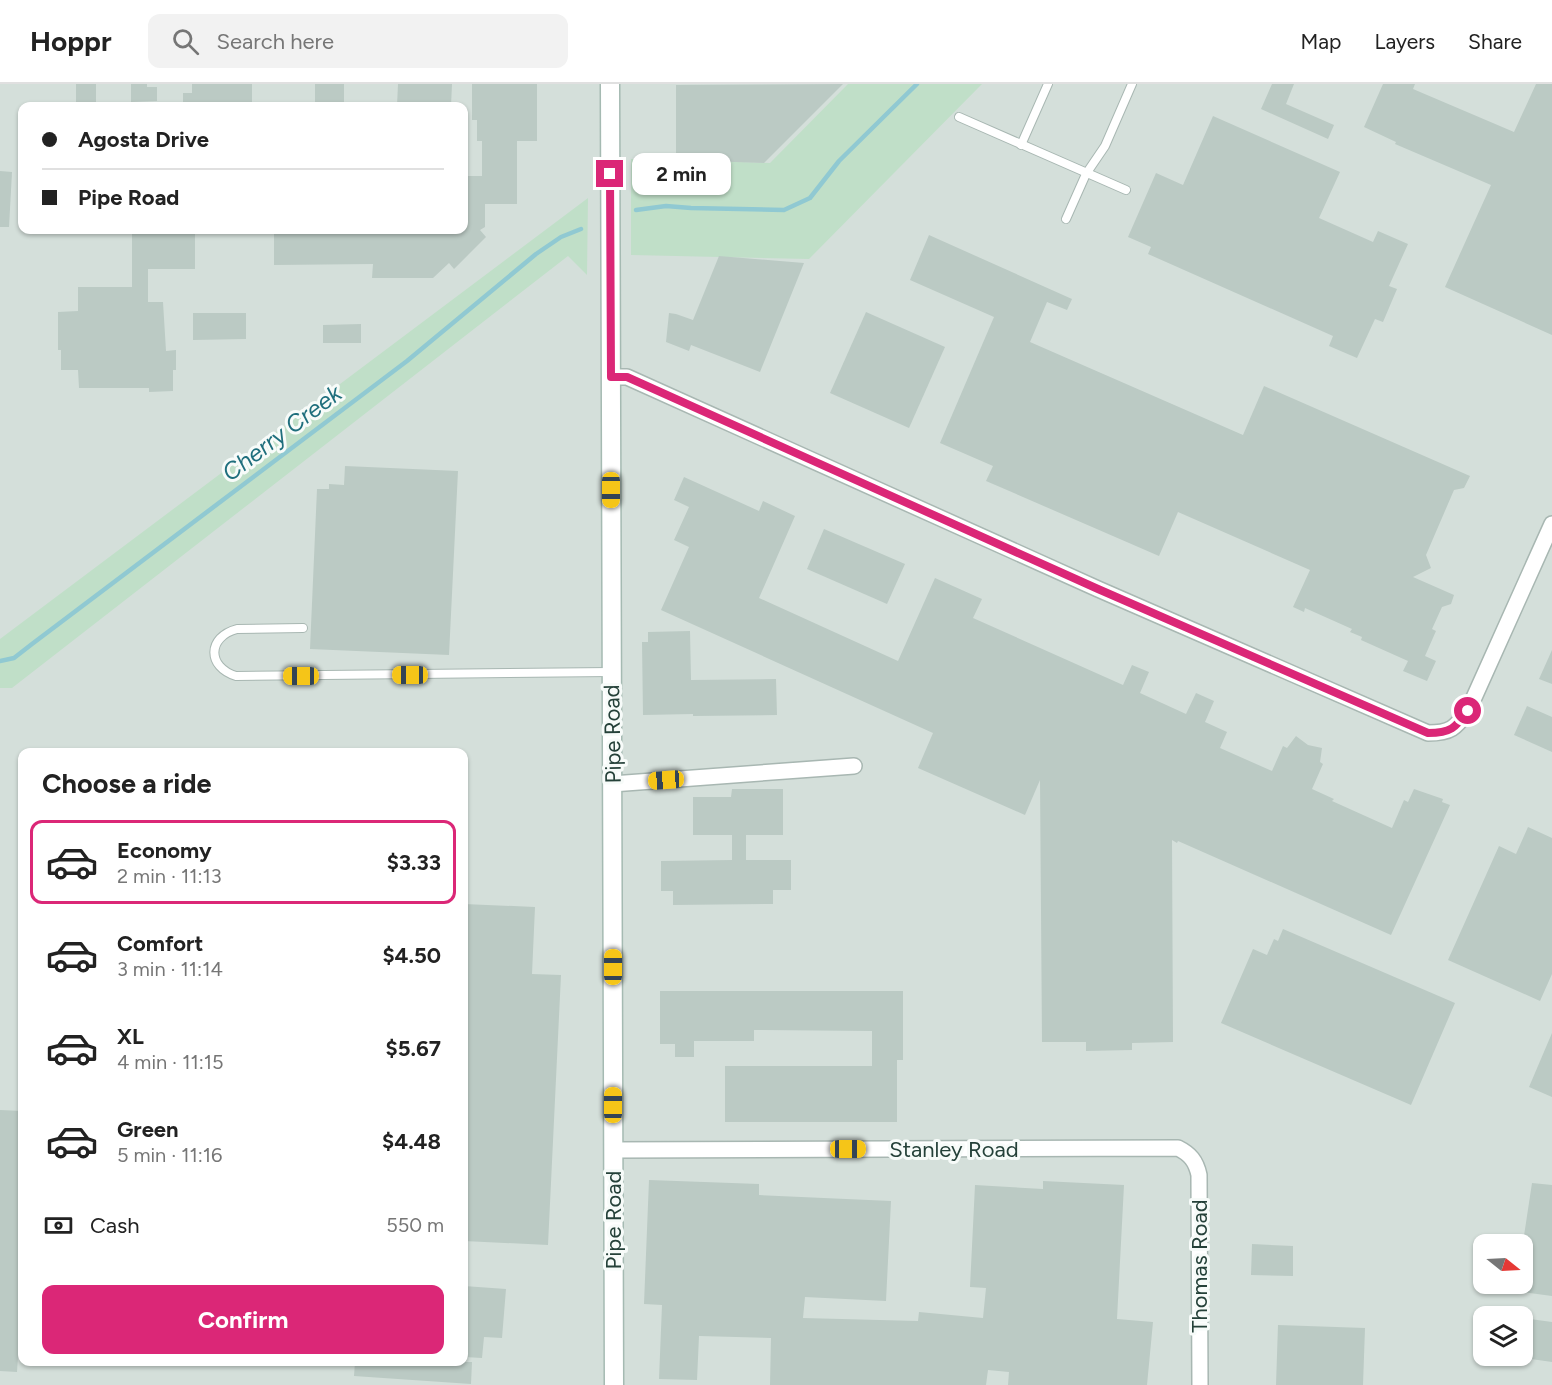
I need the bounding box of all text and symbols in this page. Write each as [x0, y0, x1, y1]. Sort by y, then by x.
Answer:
search box [148, 14, 568, 68]
text: Hoppr [30, 24, 112, 58]
icon: search [169, 25, 202, 58]
text: Search here [217, 28, 334, 55]
text: Map [1301, 29, 1341, 54]
text: Layers [1374, 29, 1435, 54]
text: Share [1468, 29, 1522, 54]
text: Agosta Drive [78, 126, 209, 153]
callout: 2 min [631, 153, 730, 195]
route end [596, 160, 623, 187]
text: 2 min [656, 162, 707, 186]
text: Pipe Road [78, 184, 179, 211]
water label: Cherry Creek [216, 377, 348, 487]
car [602, 472, 620, 508]
car [392, 666, 428, 684]
car [283, 667, 319, 685]
street label: Pipe Road [598, 684, 627, 784]
route start [1454, 697, 1481, 724]
text: Choose a ride [42, 767, 211, 800]
car [647, 770, 685, 790]
icon: car [45, 835, 99, 889]
text: Economy [117, 837, 212, 864]
text: $3.33 [387, 849, 441, 876]
text: 2 min · 11:13 [117, 864, 222, 888]
icon: car [45, 928, 99, 982]
text: Comfort [117, 930, 203, 957]
text: $4.50 [382, 942, 441, 969]
car [604, 949, 622, 985]
text: 3 min · 11:14 [117, 957, 223, 981]
icon: car [45, 1021, 99, 1075]
text: XL [117, 1023, 144, 1050]
text: $5.67 [386, 1035, 441, 1062]
text: 4 min · 11:15 [117, 1050, 223, 1074]
car [604, 1087, 622, 1123]
icon: car [45, 1114, 99, 1168]
text: Green [117, 1116, 179, 1143]
text: $4.48 [382, 1128, 441, 1155]
street label: Stanley Road [889, 1136, 1019, 1163]
car [830, 1140, 866, 1158]
text: 5 min · 11:16 [117, 1143, 222, 1167]
street label: Pipe Road [600, 1171, 627, 1269]
street label: Thomas Road [1186, 1199, 1213, 1333]
icon: cash [42, 1209, 75, 1242]
text: Cash [90, 1212, 140, 1239]
text: 550 m [386, 1213, 444, 1237]
north arrow [1473, 1234, 1533, 1294]
map controls [1473, 1234, 1533, 1366]
button: Confirm [42, 1285, 444, 1354]
button: layers [1473, 1306, 1533, 1366]

